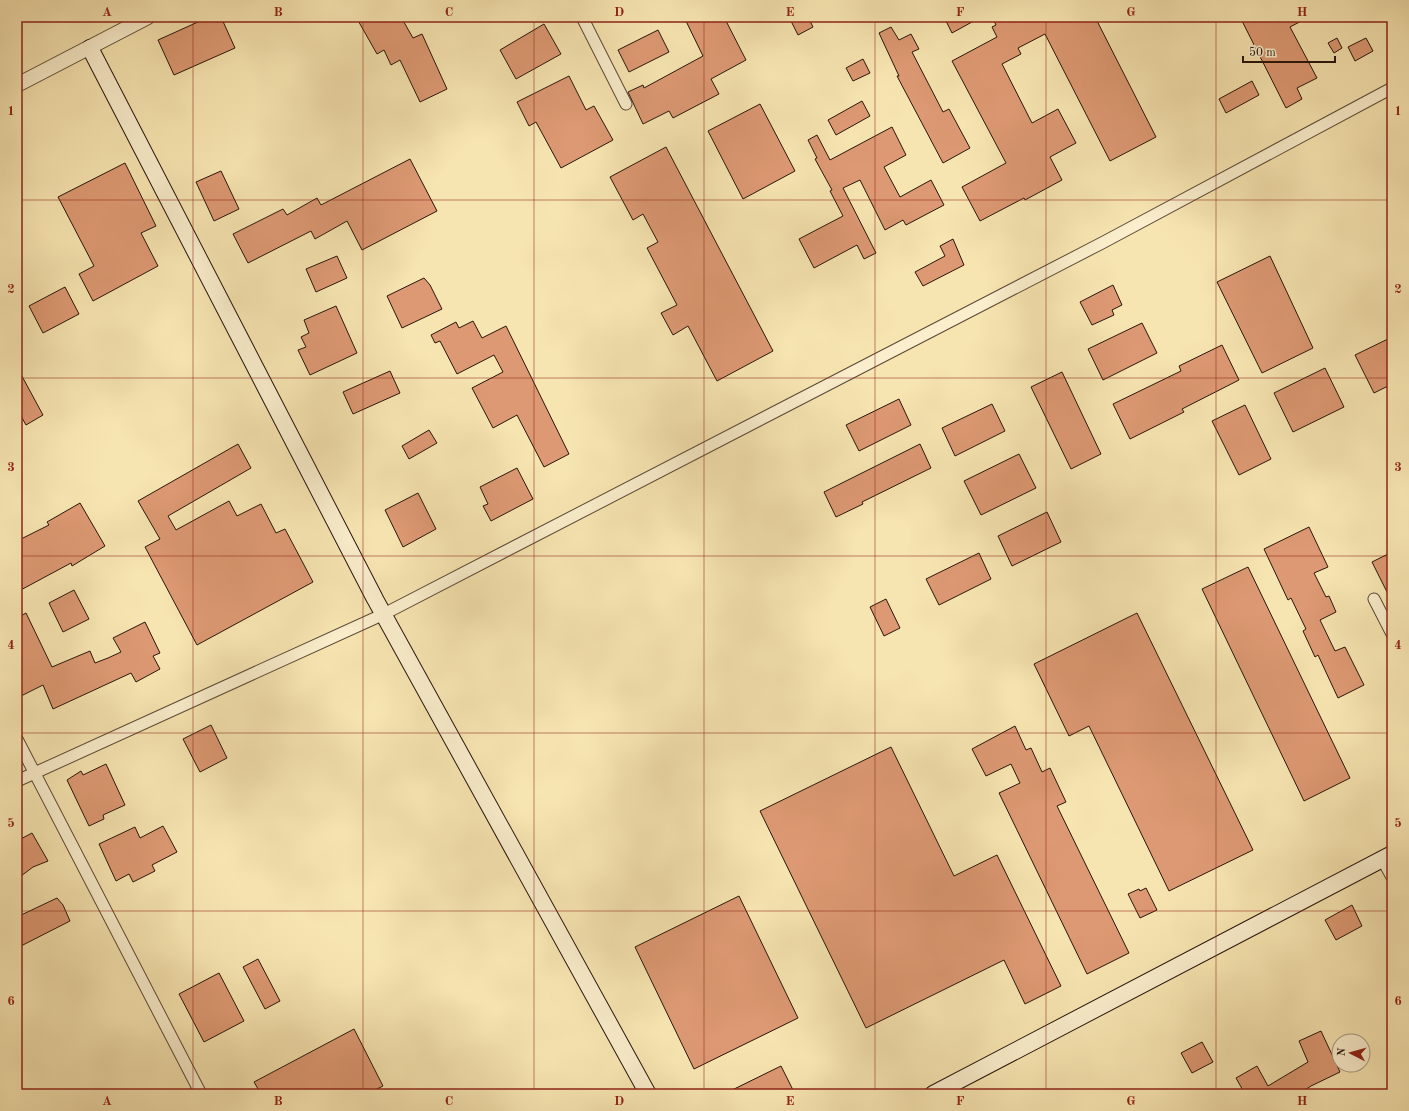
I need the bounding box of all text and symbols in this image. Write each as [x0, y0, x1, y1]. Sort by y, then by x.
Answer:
text: A [102, 6, 112, 19]
text: B [273, 6, 283, 19]
text: C [445, 6, 453, 19]
text: D [614, 6, 624, 19]
text: E [786, 6, 795, 19]
text: F [956, 6, 965, 19]
text: G [1126, 6, 1136, 19]
text: H [1297, 6, 1308, 19]
scale bar [1243, 38, 1335, 64]
text: 50 m [1249, 46, 1276, 59]
text: 1 [7, 105, 15, 118]
text: 1 [1394, 105, 1402, 118]
text: 2 [7, 283, 15, 296]
text: 2 [1394, 283, 1402, 296]
text: 3 [7, 461, 15, 474]
text: 3 [1394, 461, 1402, 474]
text: 4 [7, 639, 15, 652]
text: 4 [1394, 639, 1402, 652]
text: 5 [7, 817, 15, 830]
text: 5 [1394, 817, 1402, 830]
text: 6 [7, 995, 15, 1008]
text: 6 [1394, 995, 1402, 1008]
north arrow [1331, 1033, 1371, 1073]
text: N [1337, 1047, 1349, 1057]
text: A [102, 1095, 112, 1108]
text: B [273, 1095, 283, 1108]
text: C [445, 1095, 453, 1108]
text: D [614, 1095, 624, 1108]
text: E [786, 1095, 795, 1108]
text: F [956, 1095, 965, 1108]
text: G [1126, 1095, 1136, 1108]
text: H [1297, 1095, 1308, 1108]

